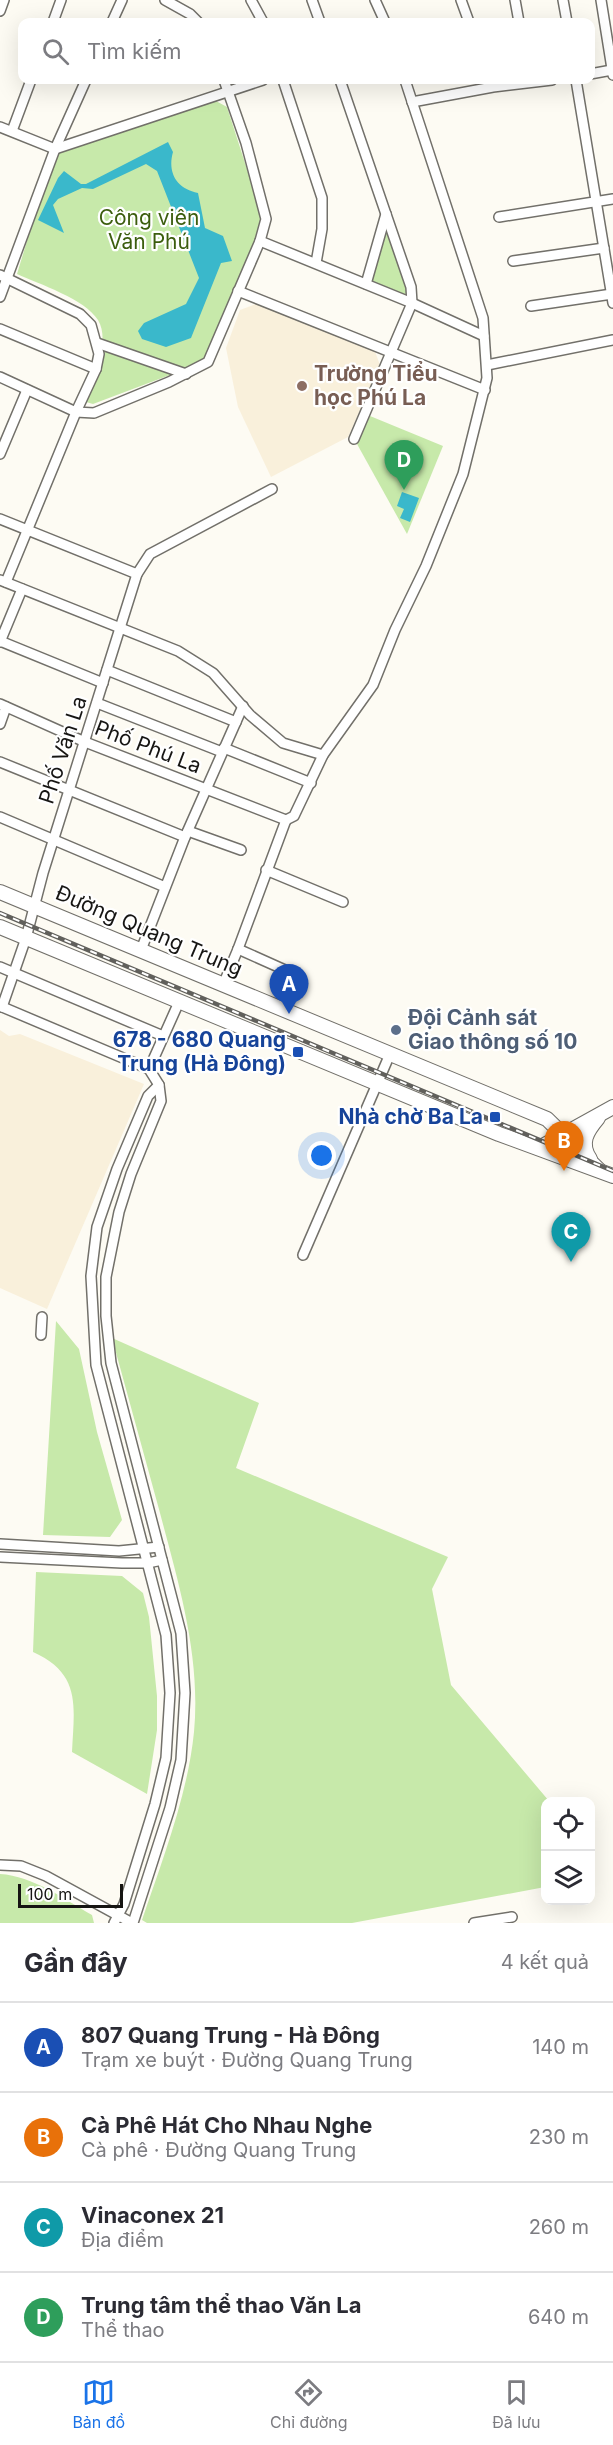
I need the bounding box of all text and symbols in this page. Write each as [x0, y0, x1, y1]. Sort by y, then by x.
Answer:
search box [18, 18, 595, 84]
icon: search [39, 35, 72, 68]
text: Tìm kiếm [87, 38, 182, 64]
park label: Công viên Văn Phú [99, 205, 199, 254]
place label: Trường Tiểu học Phú La [314, 361, 438, 410]
marker: Trường Tiểu học Phú La [295, 379, 309, 393]
pin: D [384, 440, 424, 490]
street label: Phố Văn La [33, 693, 92, 807]
street label: Phố Phú La [91, 715, 205, 778]
street label: Đường Quang Trung [52, 880, 246, 981]
pin: A [270, 964, 308, 1014]
place label: Đội Cảnh sát Giao thông số 10 [408, 1005, 577, 1054]
marker: Đội Cảnh sát Giao thông số 10 [389, 1023, 403, 1037]
place label: 678 - 680 Quang Trung (Hà Đông) [113, 1027, 286, 1076]
marker: 678 - 680 Quang Trung (Hà Đông) [291, 1045, 305, 1059]
place label: Nhà chờ Ba La [338, 1104, 483, 1129]
marker: Nhà chờ Ba La [488, 1110, 502, 1124]
pin: B [544, 1122, 584, 1171]
your location [307, 1141, 336, 1170]
pin: C [552, 1212, 590, 1262]
map controls [541, 1797, 595, 1905]
button: locate [541, 1797, 595, 1851]
button: layers [541, 1851, 595, 1905]
scale bar [18, 1881, 123, 1908]
text: 100 m [27, 1884, 72, 1904]
text: Gần đây [24, 1947, 128, 1978]
text: 4 kết quả [501, 1950, 589, 1974]
text: 807 Quang Trung - Hà Đông [81, 2022, 380, 2048]
text: A [36, 2035, 51, 2059]
text: 140 m [532, 2035, 589, 2059]
text: Trạm xe buýt · Đường Quang Trung [81, 2048, 413, 2072]
text: Cà Phê Hát Cho Nhau Nghe [81, 2112, 372, 2138]
text: B [37, 2125, 50, 2149]
text: 230 m [529, 2125, 589, 2149]
text: Cà phê · Đường Quang Trung [81, 2138, 356, 2162]
text: Vinaconex 21 [81, 2202, 224, 2228]
text: C [36, 2215, 51, 2239]
text: 260 m [529, 2215, 589, 2239]
text: Địa điểm [81, 2228, 164, 2252]
text: Trung tâm thể thao Văn La [81, 2292, 362, 2318]
text: D [36, 2305, 51, 2329]
text: 640 m [528, 2305, 589, 2329]
text: Thể thao [81, 2318, 165, 2342]
tab: Bản đồ [72, 2376, 125, 2432]
tab: Chỉ đường [270, 2376, 347, 2432]
tab: Đã lưu [492, 2376, 541, 2432]

